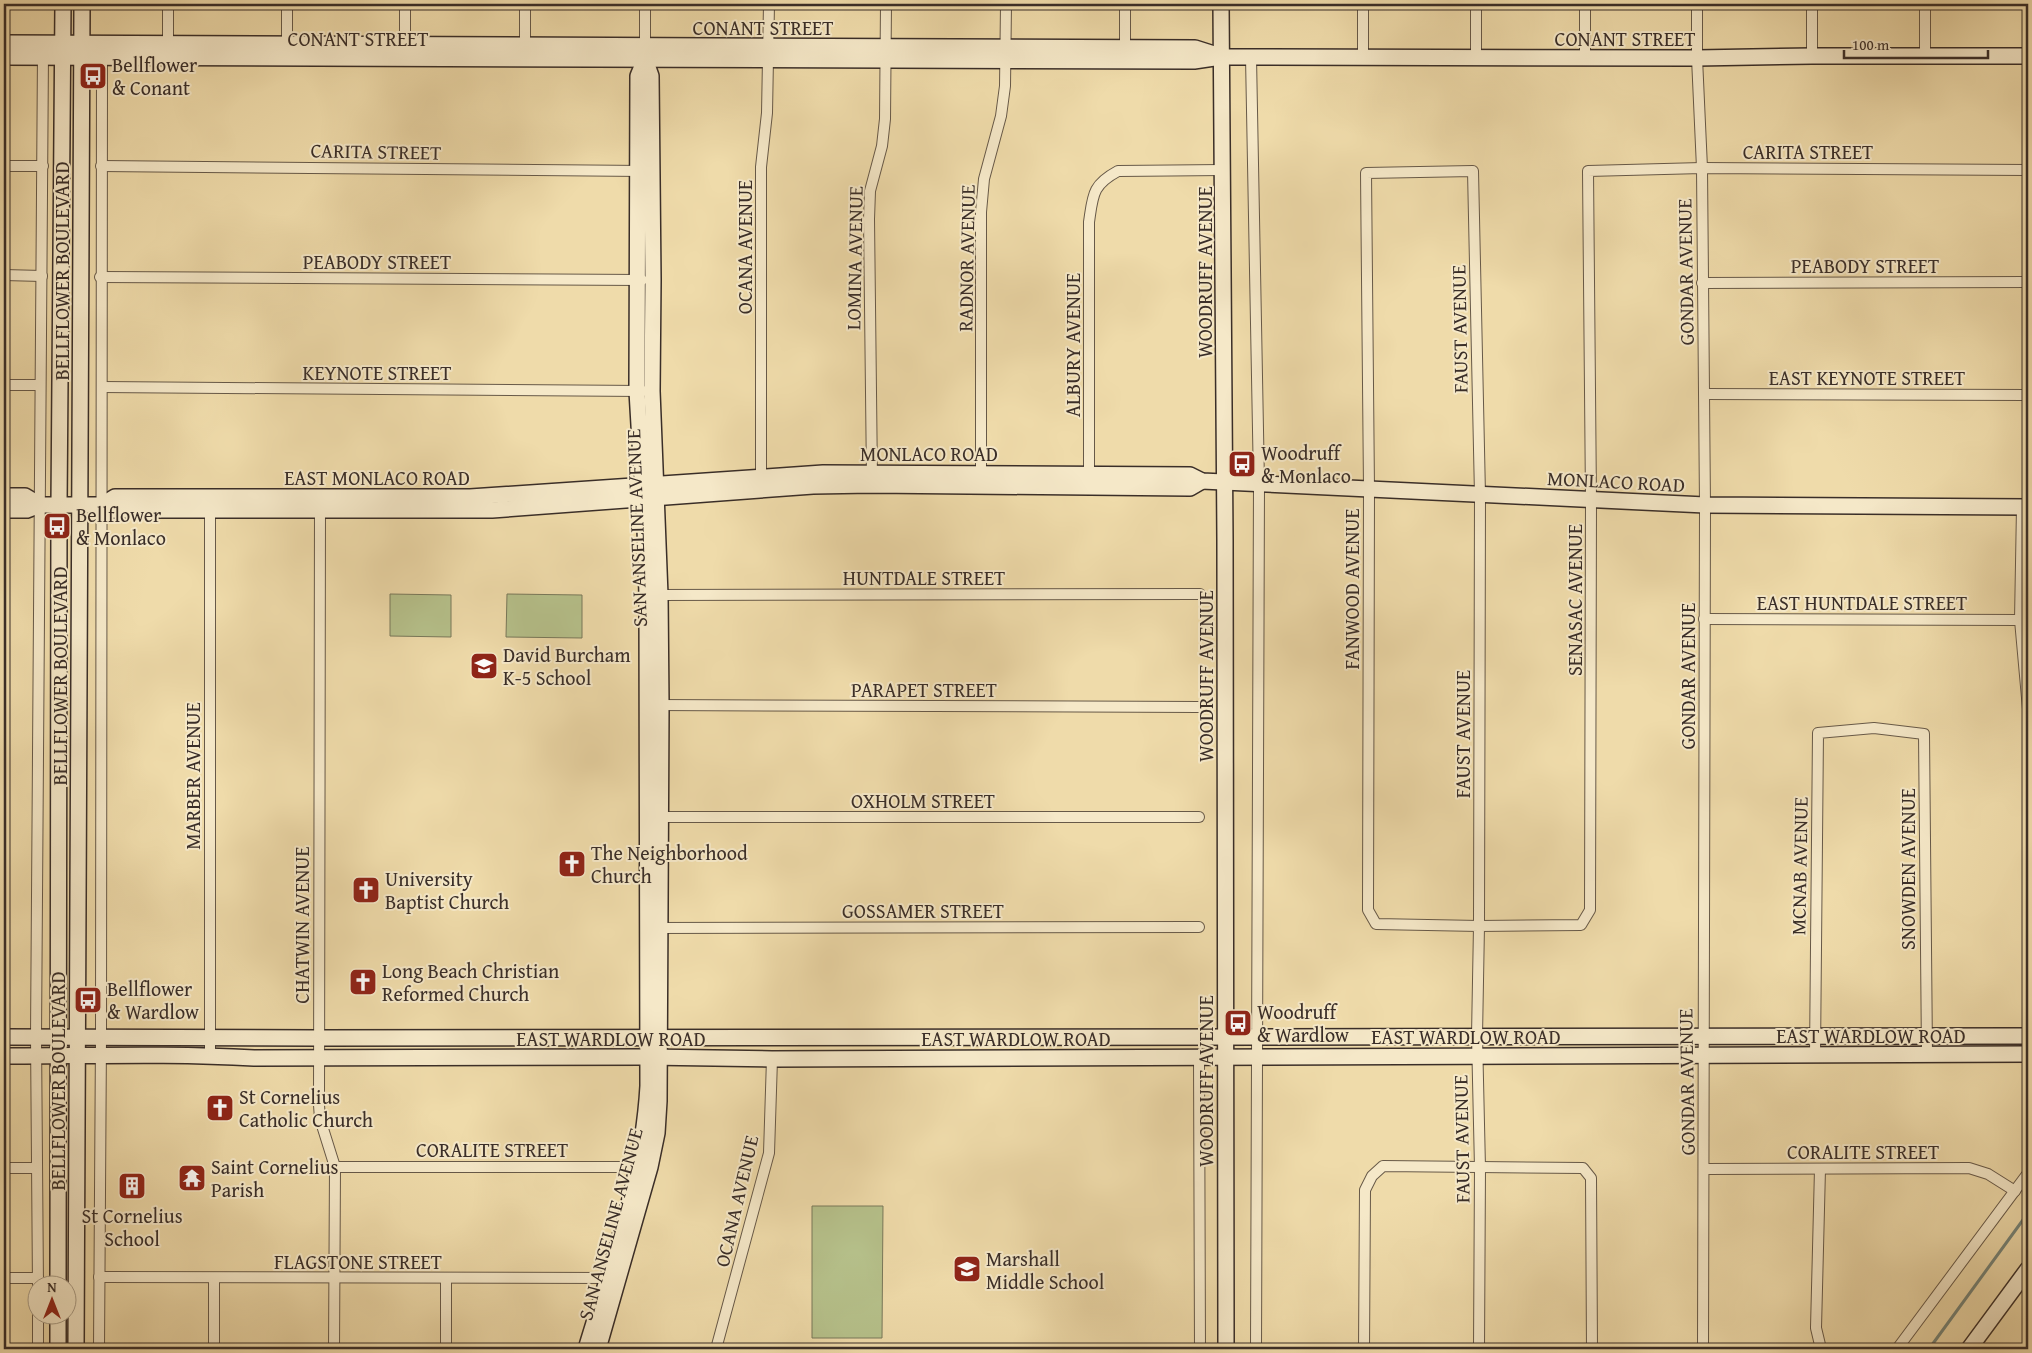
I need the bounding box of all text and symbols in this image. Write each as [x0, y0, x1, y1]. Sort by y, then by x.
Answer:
street label: CONANT STREET [693, 13, 833, 42]
street label: CONANT STREET [288, 24, 428, 53]
street label: CONANT STREET [1555, 24, 1695, 53]
scale bar [1844, 28, 1988, 60]
text: 100 m [1852, 34, 1890, 55]
place label: Bellflower & Conant [112, 50, 197, 102]
bus stop icon: Bellflower & Conant [78, 61, 108, 91]
street label: CARITA STREET [310, 135, 442, 167]
street label: CARITA STREET [1743, 137, 1873, 166]
street label: BELLFLOWER BOULEVARD [47, 161, 76, 381]
street label: OCANA AVENUE [730, 180, 759, 314]
street label: RADNOR AVENUE [950, 184, 982, 332]
street label: LOMINA AVENUE [838, 186, 870, 330]
street label: WOODRUFF AVENUE [1190, 186, 1219, 358]
street label: GONDAR AVENUE [1669, 198, 1701, 346]
street label: PEABODY STREET [303, 247, 451, 276]
street label: PEABODY STREET [1791, 251, 1939, 280]
street label: FAUST AVENUE [1443, 265, 1475, 393]
street label: ALBURY AVENUE [1058, 273, 1087, 417]
street label: KEYNOTE STREET [303, 358, 451, 387]
street label: EAST KEYNOTE STREET [1769, 363, 1965, 392]
street label: SAN ANSELINE AVENUE [618, 428, 654, 628]
place label: Woodruff & Monlaco [1261, 438, 1351, 490]
street label: MONLACO ROAD [860, 439, 998, 468]
bus stop icon: Woodruff & Monlaco [1227, 449, 1257, 479]
street label: EAST MONLACO ROAD [284, 463, 470, 492]
street label: MONLACO ROAD [1546, 463, 1686, 499]
place label: Bellflower & Monlaco [76, 500, 166, 552]
street label: FANWOOD AVENUE [1337, 508, 1366, 670]
bus stop icon: Bellflower & Monlaco [42, 511, 72, 541]
street label: SENASAC AVENUE [1560, 524, 1589, 676]
street label: HUNTDALE STREET [843, 563, 1005, 592]
street label: BELLFLOWER BOULEVARD [45, 566, 74, 786]
street label: EAST HUNTDALE STREET [1757, 588, 1967, 617]
street label: WOODRUFF AVENUE [1191, 590, 1220, 762]
street label: GONDAR AVENUE [1673, 603, 1702, 749]
place label: David Burcham K-5 School [503, 640, 631, 692]
school or university icon: David Burcham K-5 School [469, 651, 499, 681]
street label: FAUST AVENUE [1448, 670, 1477, 798]
street label: PARAPET STREET [851, 675, 997, 704]
street label: MARBER AVENUE [178, 702, 207, 850]
street label: OXHOLM STREET [851, 786, 995, 815]
street label: SNOWDEN AVENUE [1893, 788, 1922, 950]
street label: MCNAB AVENUE [1783, 797, 1815, 935]
place label: The Neighborhood Church [591, 838, 748, 890]
street label: CHATWIN AVENUE [287, 846, 316, 1004]
church icon: The Neighborhood Church [557, 849, 587, 879]
place label: University Baptist Church [385, 864, 509, 916]
church icon: University Baptist Church [351, 875, 381, 905]
street label: GOSSAMER STREET [842, 896, 1004, 925]
place label: Long Beach Christian Reformed Church [382, 956, 559, 1008]
church icon: Long Beach Christian Reformed Church [348, 967, 378, 997]
street label: BELLFLOWER BOULEVARD [43, 971, 72, 1191]
place label: Bellflower & Wardlow [107, 974, 200, 1026]
bus stop icon: Bellflower & Wardlow [73, 985, 103, 1015]
street label: WOODRUFF AVENUE [1191, 995, 1220, 1167]
place label: Woodruff & Wardlow [1257, 997, 1350, 1049]
bus stop icon: Woodruff & Wardlow [1223, 1008, 1253, 1038]
street label: GONDAR AVENUE [1670, 1008, 1702, 1156]
street label: EAST WARDLOW ROAD [1776, 1021, 1966, 1050]
street label: EAST WARDLOW ROAD [1371, 1022, 1561, 1051]
street label: EAST WARDLOW ROAD [516, 1024, 706, 1053]
street label: EAST WARDLOW ROAD [921, 1024, 1111, 1053]
street label: FAUST AVENUE [1445, 1075, 1477, 1203]
place label: St Cornelius Catholic Church [239, 1082, 373, 1134]
church icon: St Cornelius Catholic Church [205, 1093, 235, 1123]
street label: SAN ANSELINE AVENUE [570, 1125, 650, 1323]
street label: OCANA AVENUE [707, 1132, 765, 1270]
street label: CORALITE STREET [416, 1135, 568, 1164]
street label: CORALITE STREET [1787, 1137, 1939, 1166]
place label: Saint Cornelius Parish [211, 1152, 339, 1204]
temple icon: Saint Cornelius Parish [177, 1163, 207, 1193]
building icon: St Cornelius School [117, 1171, 147, 1201]
place label: St Cornelius School [81, 1201, 183, 1253]
place label: Marshall Middle School [986, 1244, 1105, 1296]
street label: FLAGSTONE STREET [274, 1247, 442, 1276]
school or university icon: Marshall Middle School [952, 1254, 982, 1284]
north arrow [28, 1276, 78, 1326]
text: N [47, 1277, 57, 1297]

